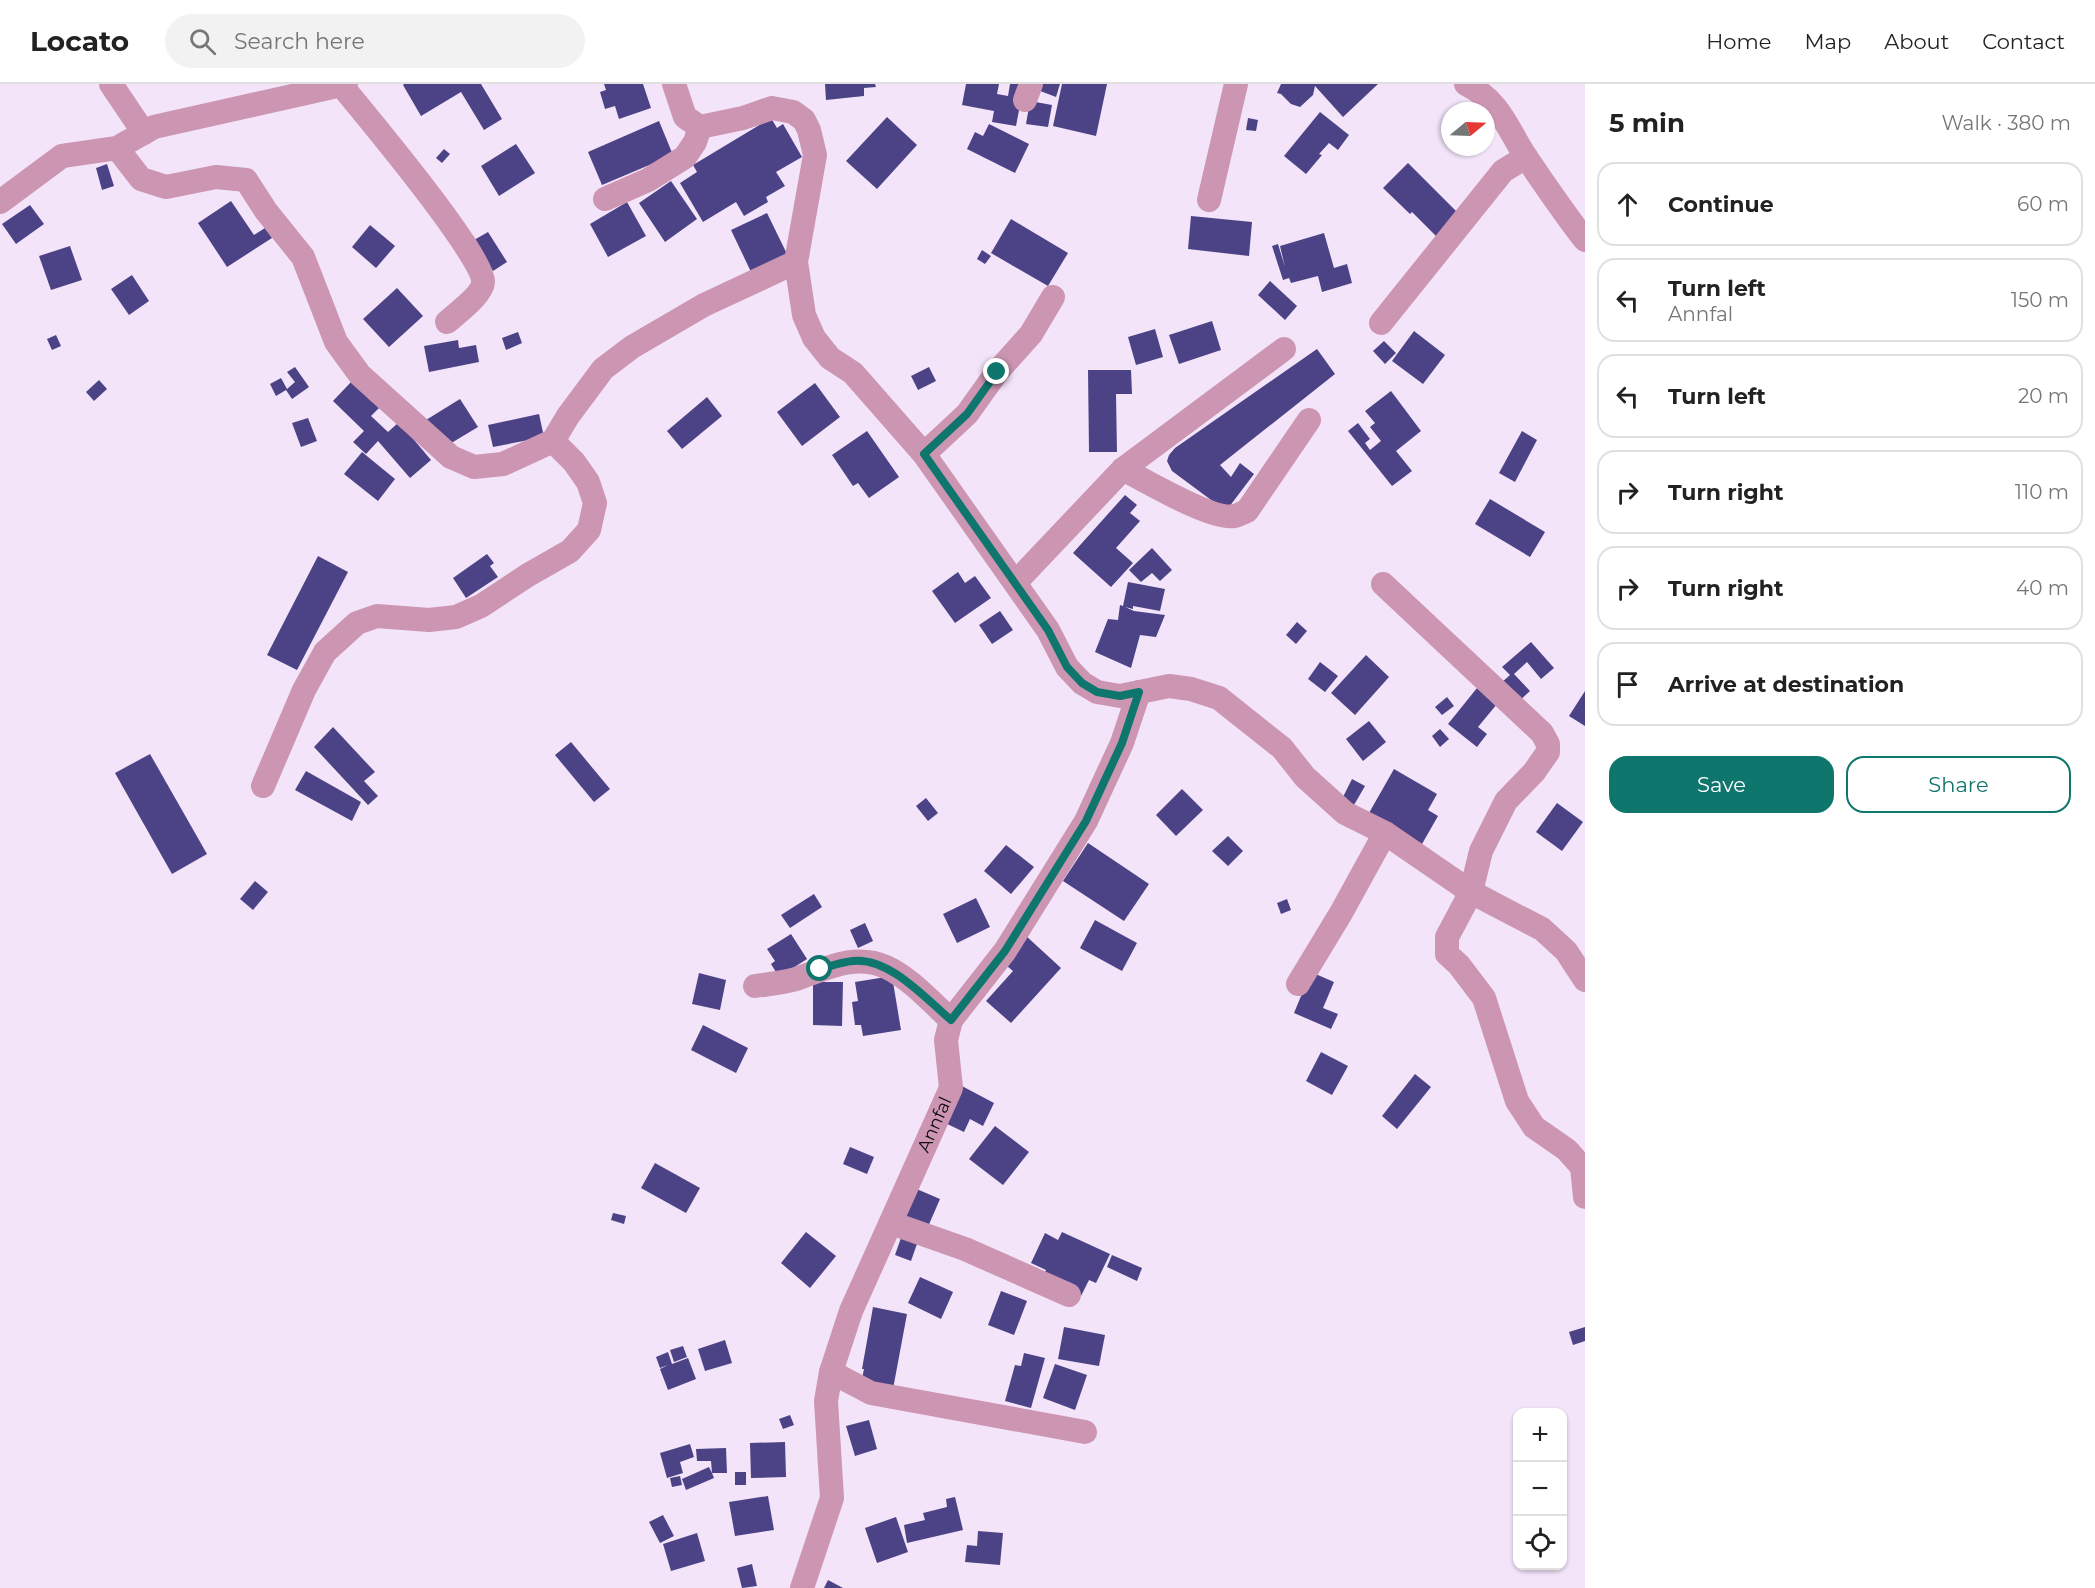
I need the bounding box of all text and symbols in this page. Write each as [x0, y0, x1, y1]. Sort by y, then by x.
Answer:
search box [165, 14, 585, 68]
text: Locato [30, 24, 129, 58]
icon: search [186, 25, 219, 58]
text: Search here [234, 28, 365, 55]
text: Home [1706, 29, 1771, 54]
text: Map [1804, 29, 1851, 54]
text: About [1884, 29, 1949, 54]
text: Contact [1982, 29, 2065, 54]
north arrow [1441, 102, 1495, 156]
text: 5 min [1609, 107, 1685, 139]
text: Walk · 380 m [1941, 111, 2071, 135]
icon: ahead [1611, 188, 1644, 221]
text: Continue [1668, 191, 1774, 218]
text: 60 m [2017, 192, 2069, 216]
text: Turn left [1668, 275, 1766, 302]
icon: left [1611, 284, 1644, 317]
text: 150 m [2011, 288, 2069, 312]
text: Annfal [1668, 302, 1733, 326]
route end [983, 358, 1009, 384]
icon: left [1611, 380, 1644, 413]
text: Turn left [1668, 383, 1766, 410]
text: 20 m [2018, 384, 2069, 408]
icon: right [1611, 476, 1644, 509]
text: Turn right [1668, 479, 1783, 506]
text: 110 m [2015, 480, 2069, 504]
icon: right [1611, 572, 1644, 605]
text: Turn right [1668, 575, 1783, 602]
text: 40 m [2016, 576, 2069, 600]
icon: arrive [1611, 668, 1644, 701]
text: Arrive at destination [1668, 671, 1904, 698]
button: Save [1609, 756, 1834, 813]
button: Share [1846, 756, 2071, 813]
route start [806, 955, 832, 981]
street label: Annfal [913, 1093, 957, 1156]
map controls [1513, 1408, 1567, 1570]
button: + [1513, 1408, 1567, 1462]
button: − [1513, 1462, 1567, 1516]
button: locate [1513, 1516, 1567, 1570]

